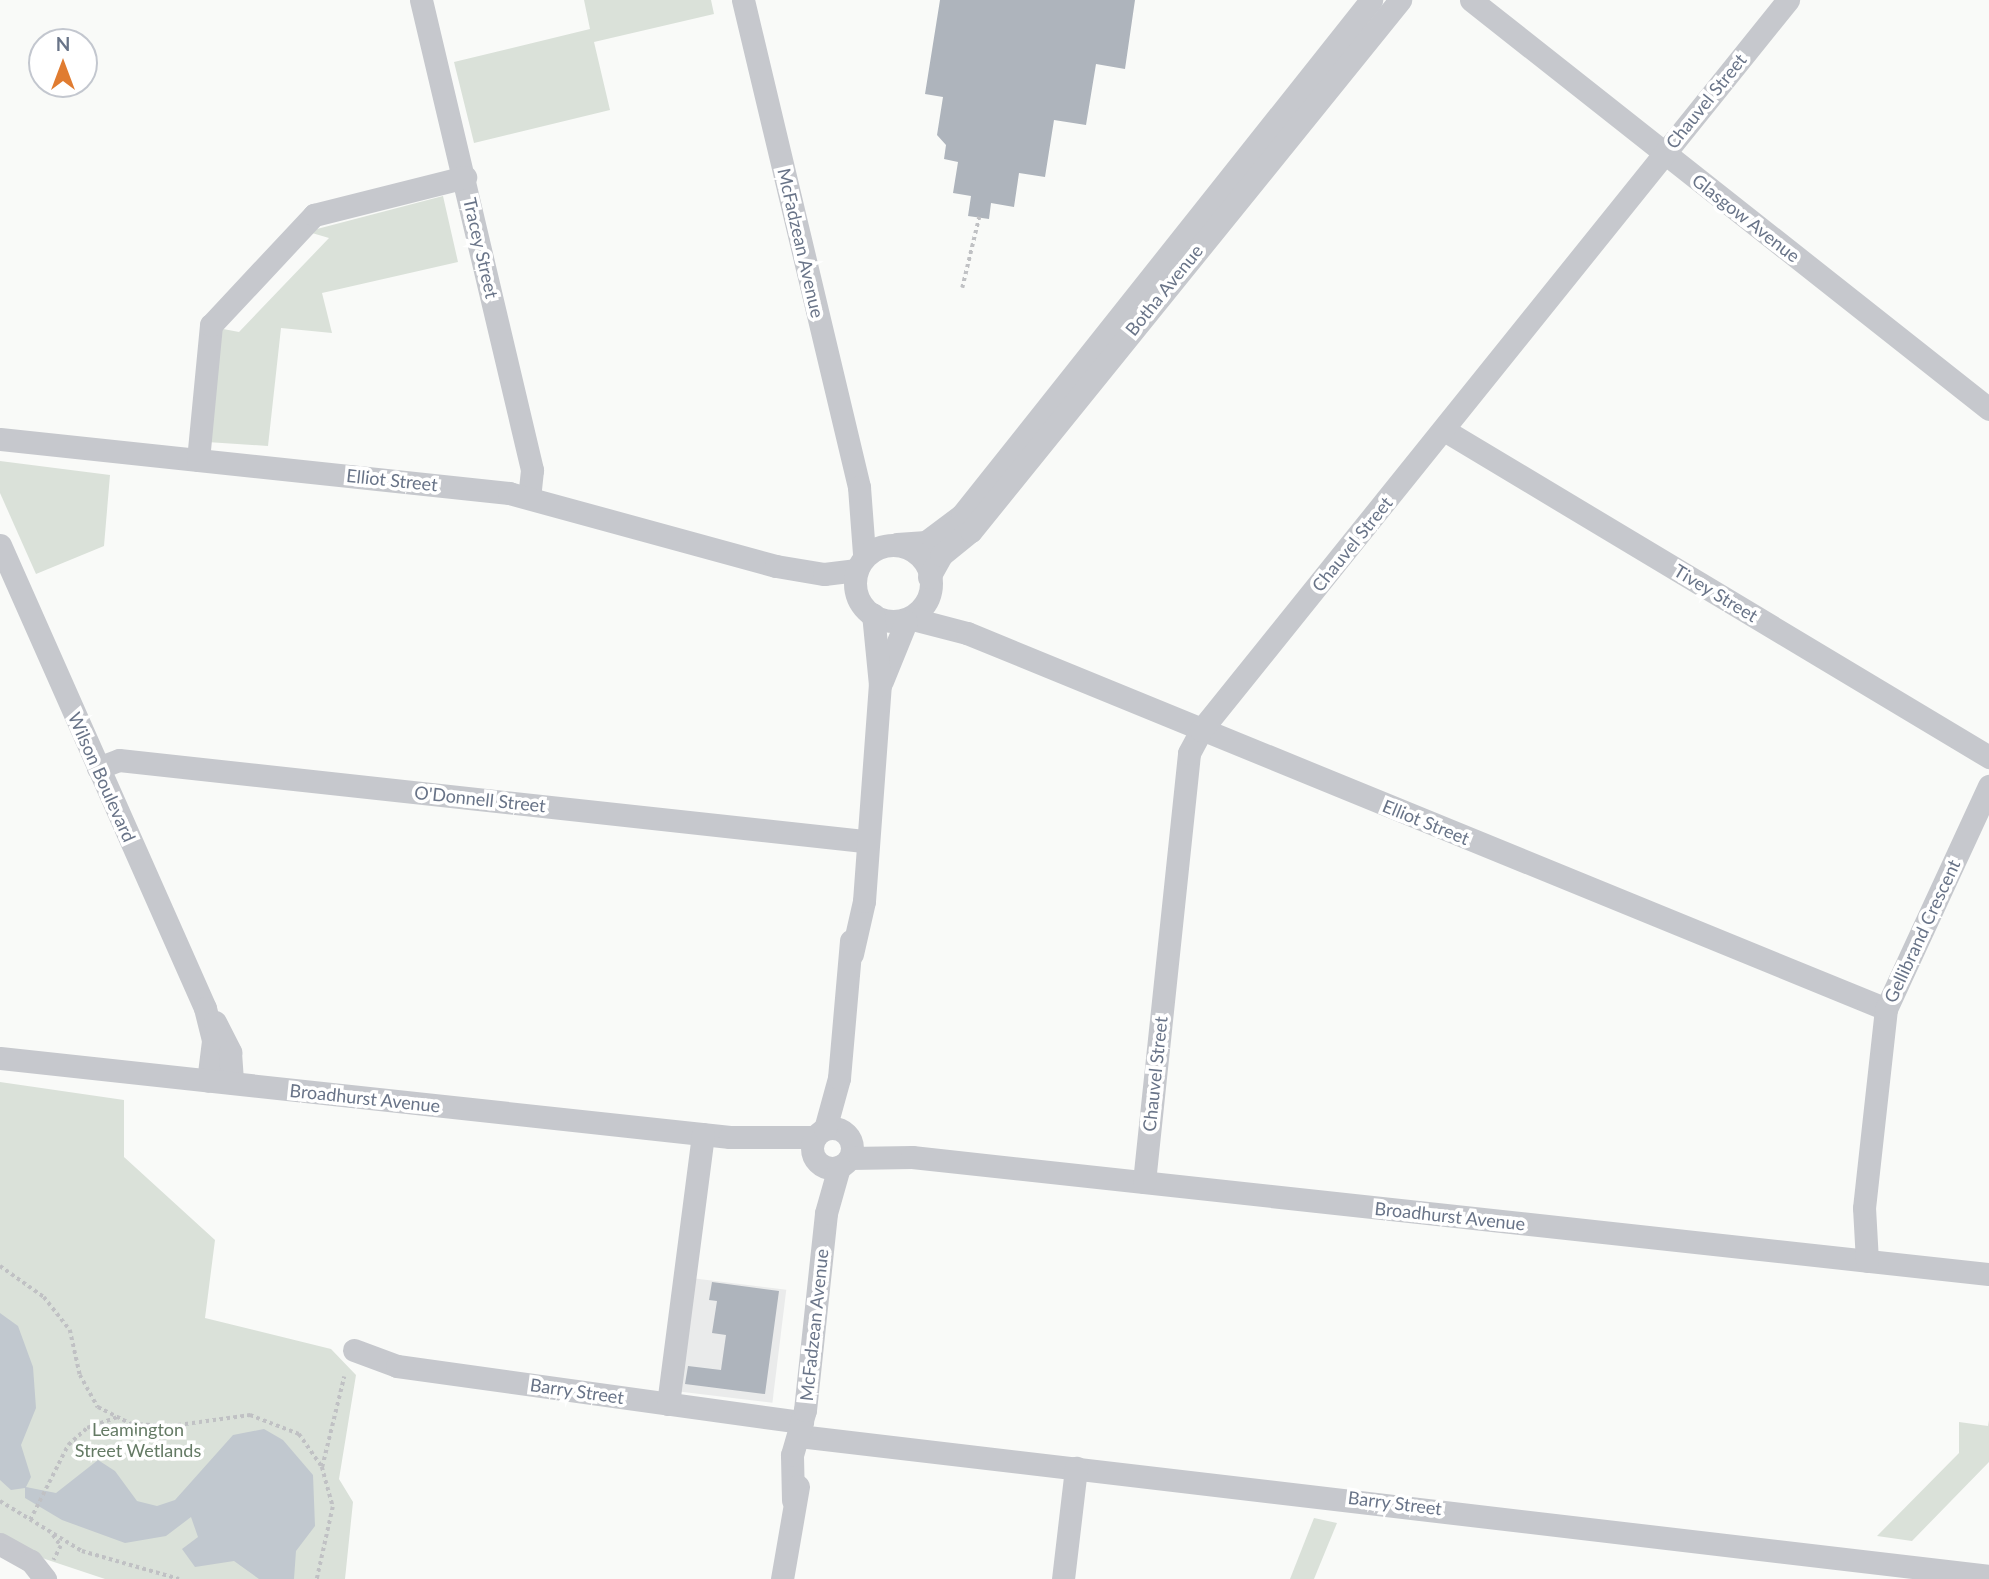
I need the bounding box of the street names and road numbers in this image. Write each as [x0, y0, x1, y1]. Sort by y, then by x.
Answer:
street label: Chauvel Street [1661, 49, 1751, 153]
street label: McFadzean Avenue [773, 166, 829, 320]
street label: Glasgow Avenue [1687, 169, 1805, 267]
street label: Tracey Street [459, 195, 503, 301]
street label: Botha Avenue [1121, 240, 1207, 340]
street label: Elliot Street [345, 464, 439, 496]
street label: Chauvel Street [1307, 492, 1397, 596]
street label: Tivey Street [1670, 559, 1762, 627]
street label: Wilson Boulevard [64, 709, 140, 845]
street label: O'Donnell Street [413, 781, 547, 817]
street label: Elliot Street [1379, 795, 1473, 849]
street label: Gellibrand Crescent [1879, 856, 1965, 1006]
street label: Chauvel Street [1138, 1015, 1172, 1133]
street label: Broadhurst Avenue [288, 1079, 442, 1117]
street label: Broadhurst Avenue [1373, 1197, 1527, 1235]
street label: McFadzean Avenue [795, 1248, 833, 1402]
street label: Barry Street [529, 1374, 625, 1408]
street label: Barry Street [1347, 1487, 1443, 1519]

